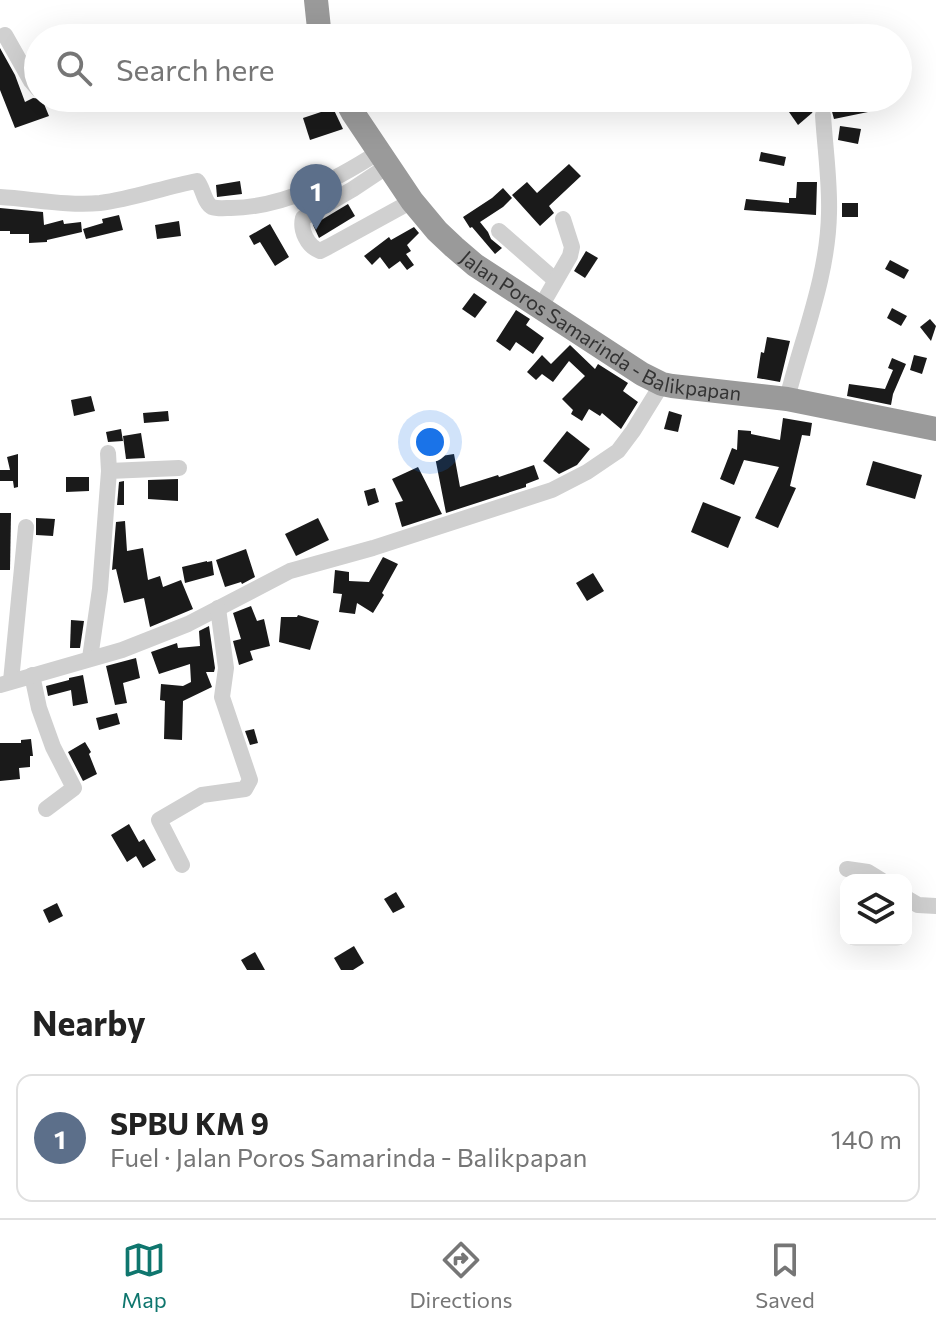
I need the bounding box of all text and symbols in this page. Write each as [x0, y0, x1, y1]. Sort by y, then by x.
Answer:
search box [24, 24, 912, 112]
icon: search [52, 46, 96, 90]
text: Search here [116, 50, 275, 87]
pin: 1 [290, 164, 342, 230]
street label: Jalan Poros Samarinda - Balikpapan [456, 245, 743, 405]
your location [410, 422, 450, 462]
map controls [840, 874, 912, 946]
button: layers [840, 874, 912, 946]
text: Nearby [32, 1001, 146, 1043]
text: SPBU KM 9 [110, 1104, 269, 1141]
text: 1 [54, 1123, 66, 1154]
text: 140 m [831, 1123, 902, 1154]
text: Fuel · Jalan Poros Samarinda - Balikpapan [110, 1141, 587, 1172]
tab: Map [121, 1238, 167, 1313]
tab: Directions [409, 1238, 513, 1313]
tab: Saved [755, 1238, 815, 1313]

